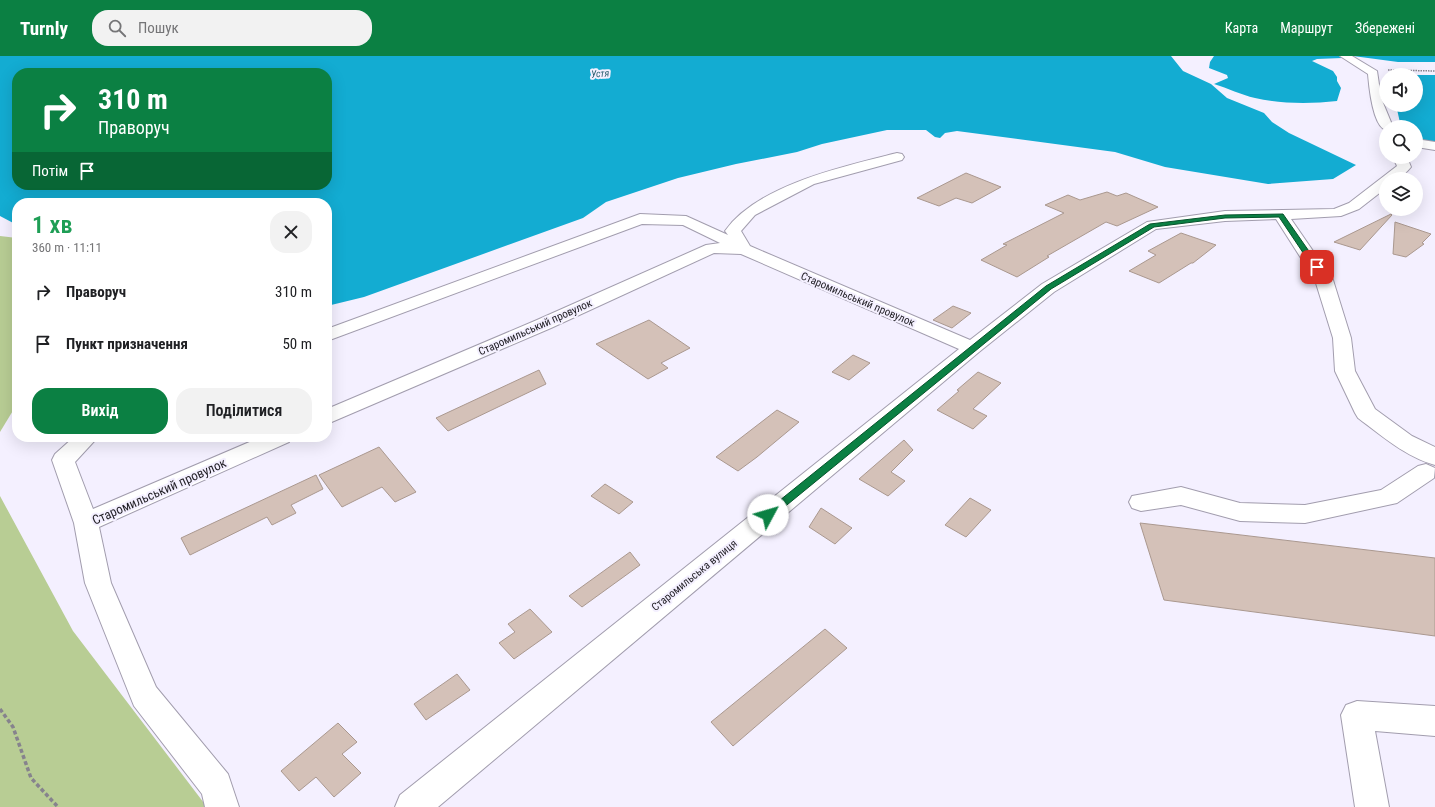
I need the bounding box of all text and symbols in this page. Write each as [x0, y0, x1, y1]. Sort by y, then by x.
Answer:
search box [92, 10, 372, 46]
text: Turnly [20, 17, 68, 40]
icon: search [106, 17, 128, 39]
text: Пошук [138, 19, 179, 37]
text: Карта [1225, 20, 1258, 36]
text: Маршрут [1280, 20, 1333, 36]
text: Збережені [1355, 20, 1415, 36]
water label: Устя [591, 67, 610, 80]
map controls [1379, 68, 1423, 216]
button: sound [1379, 68, 1423, 112]
text: 310 m [98, 83, 168, 116]
icon: right [32, 84, 84, 136]
text: Праворуч [98, 117, 170, 138]
button: search [1379, 120, 1423, 164]
icon: arrive [76, 160, 98, 182]
text: Потім [32, 162, 68, 180]
button: layers [1379, 172, 1423, 216]
text: 1 хв [32, 211, 72, 239]
button: close [270, 211, 312, 253]
text: 360 m · 11:11 [32, 240, 102, 255]
pin [1300, 250, 1334, 284]
icon: arrive [1306, 256, 1328, 278]
street label: Старомильський провулок [799, 269, 918, 330]
icon: right [32, 281, 54, 303]
text: Праворуч [66, 283, 126, 301]
text: 310 m [275, 283, 312, 301]
street label: Старомильський провулок [476, 296, 595, 358]
icon: arrive [32, 333, 54, 355]
text: Пункт призначення [66, 335, 188, 353]
text: 50 m [282, 335, 312, 353]
button: Вихід [32, 388, 168, 434]
button: Поділитися [176, 388, 312, 434]
street label: Старомильський провулок [90, 455, 229, 528]
position arrow [747, 494, 789, 536]
street label: Старомильська вулиця [649, 537, 740, 614]

